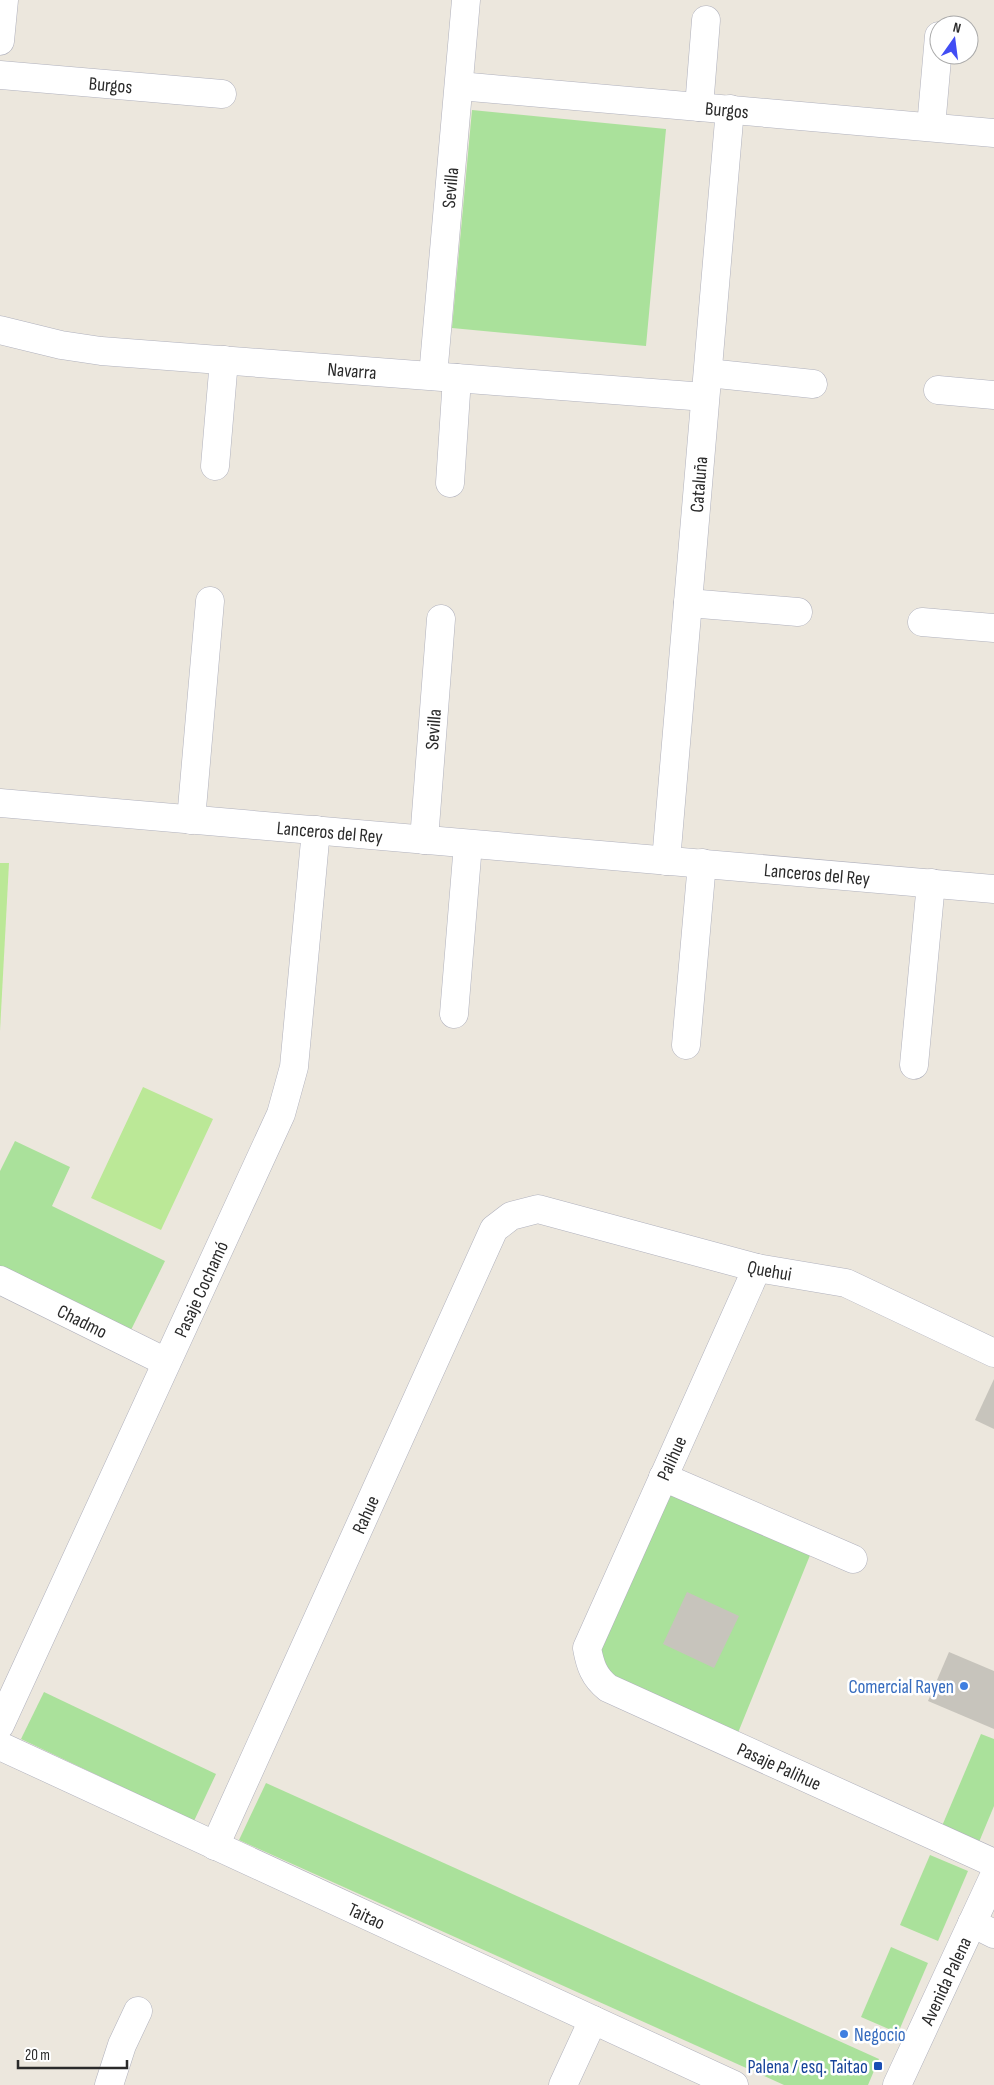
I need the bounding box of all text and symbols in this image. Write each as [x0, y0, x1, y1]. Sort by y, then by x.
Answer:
north arrow [929, 15, 979, 65]
text: N [951, 19, 963, 37]
street label: Burgos [88, 73, 133, 99]
street label: Burgos [704, 98, 750, 124]
street label: Sevilla [438, 166, 464, 209]
street label: Navarra [326, 358, 377, 385]
street label: Cataluña [686, 455, 713, 513]
street label: Sevilla [421, 708, 447, 751]
street label: Lanceros del Rey [276, 817, 384, 849]
street label: Lanceros del Rey [763, 859, 871, 891]
street label: Pasaje Cochamó [170, 1238, 234, 1341]
street label: Quehui [744, 1256, 793, 1287]
street label: Chadmo [53, 1300, 111, 1344]
street label: Palihue [652, 1433, 692, 1484]
street label: Rahue [348, 1492, 385, 1538]
place label: Comercial Rayen [848, 1676, 954, 1699]
marker: Comercial Rayen [958, 1680, 970, 1692]
street label: Pasaje Palihue [733, 1738, 824, 1796]
street label: Taitao [344, 1898, 388, 1935]
street label: Avenida Palena [916, 1934, 977, 2030]
place label: Negocio [854, 2024, 906, 2047]
marker: Negocio [838, 2028, 850, 2040]
scale bar [18, 2038, 126, 2070]
text: 20 m [25, 2046, 50, 2065]
place label: Palena / esq. Taitao [748, 2056, 868, 2079]
marker: Palena / esq. Taitao [872, 2060, 884, 2072]

